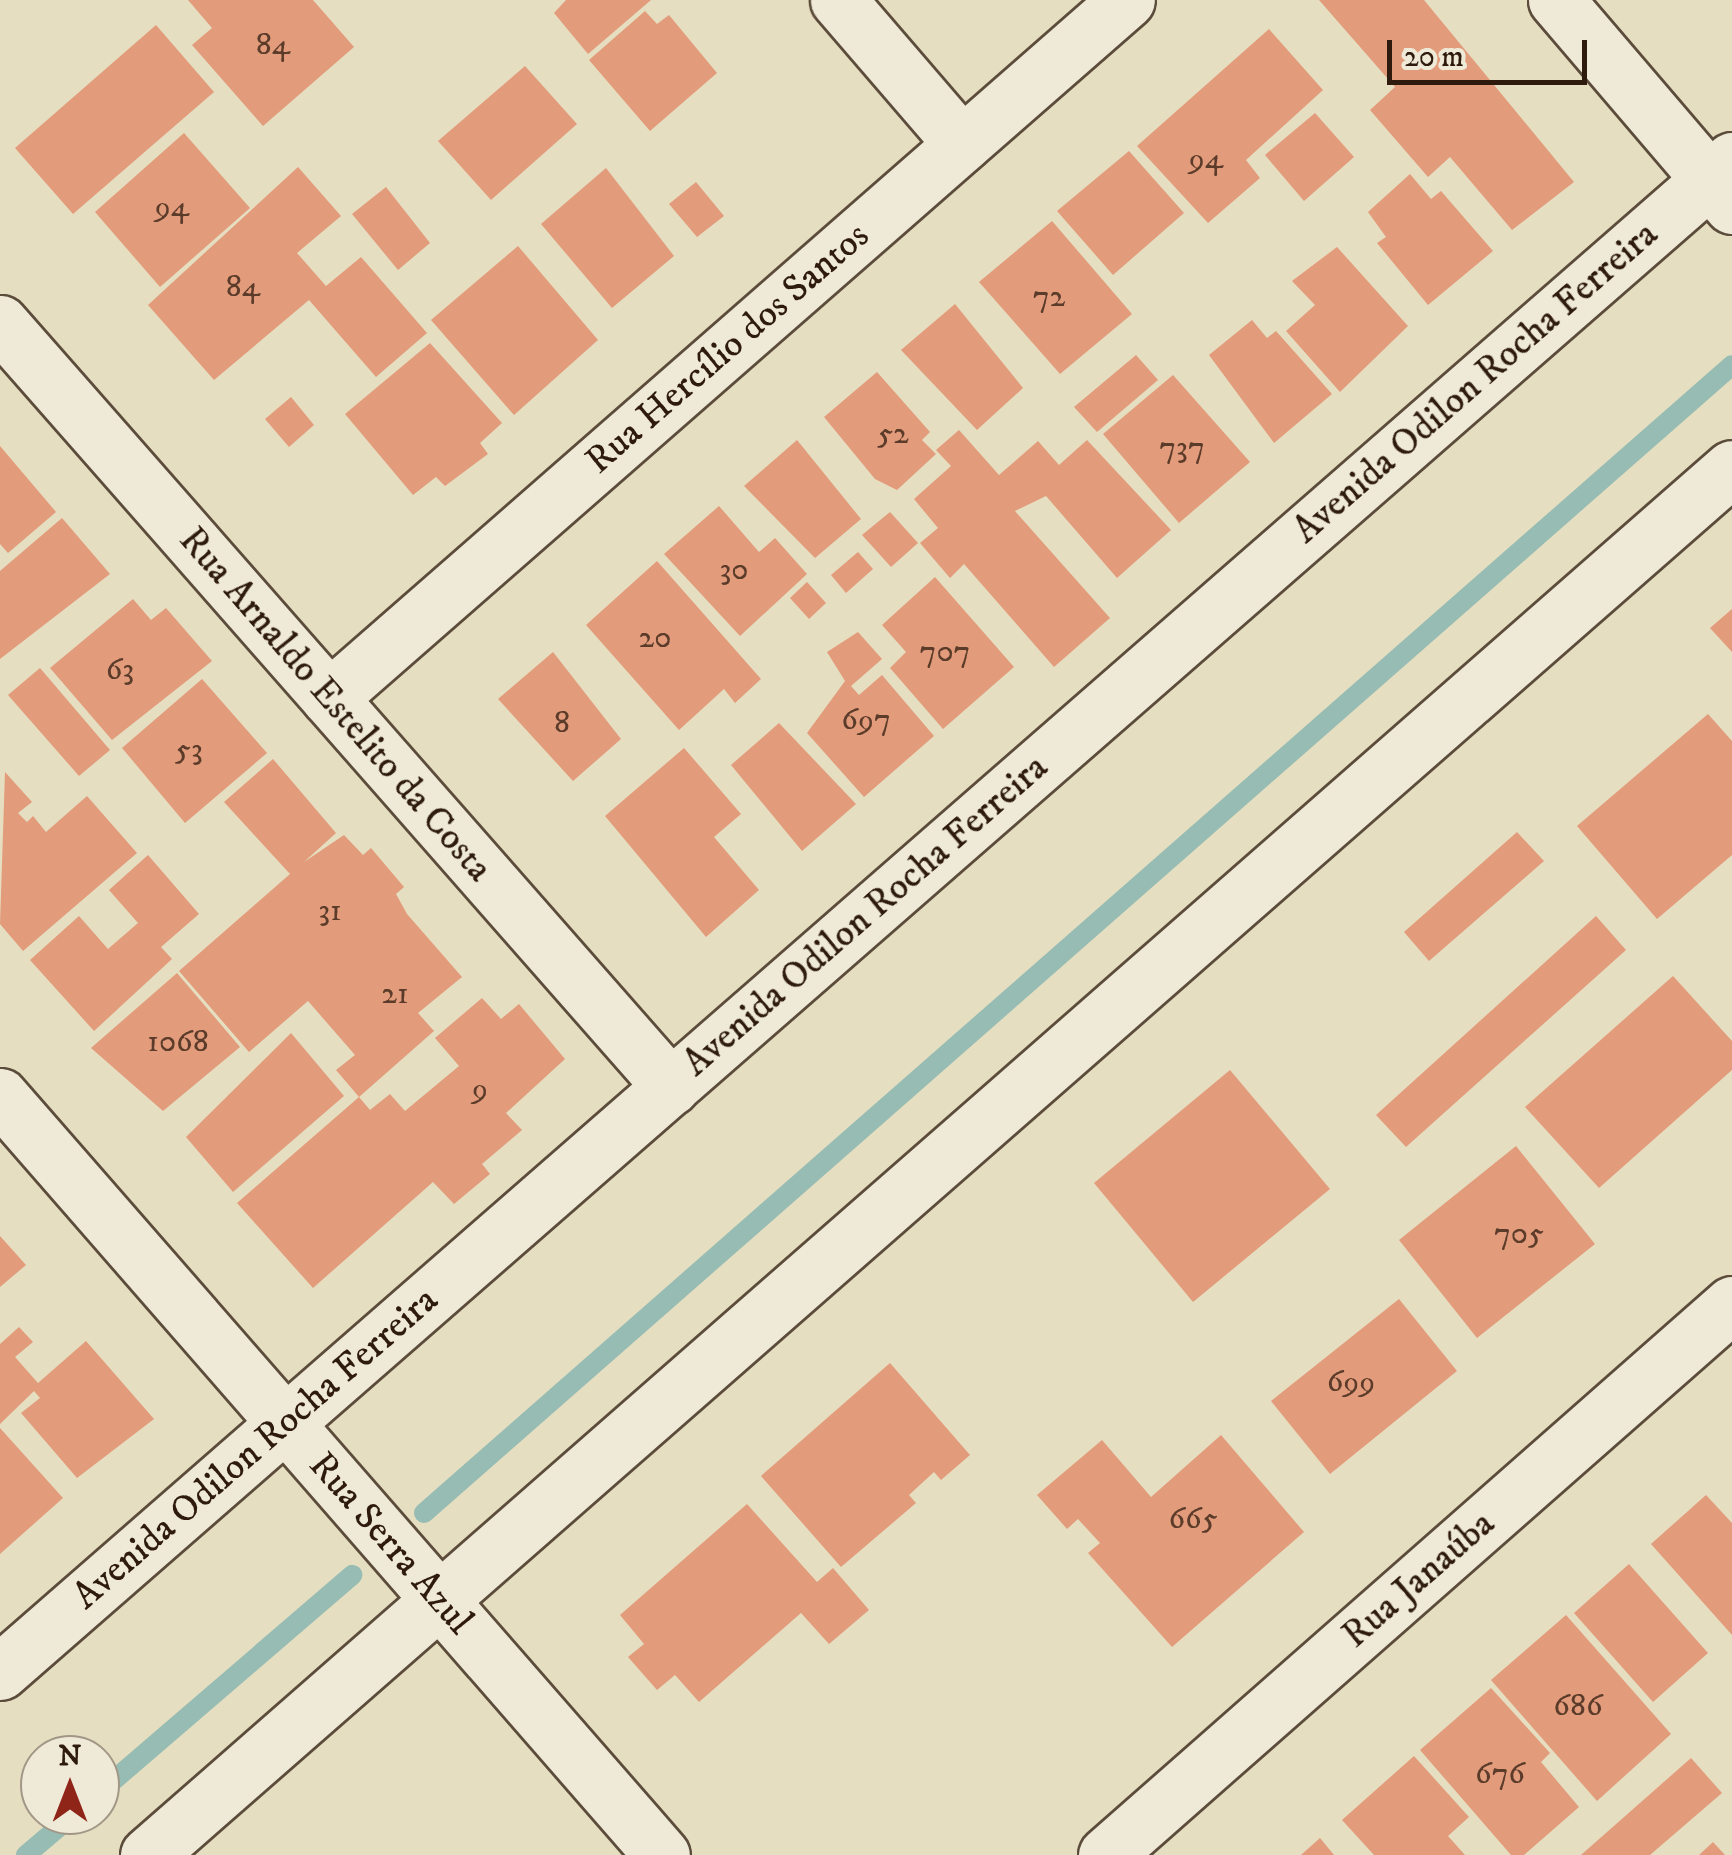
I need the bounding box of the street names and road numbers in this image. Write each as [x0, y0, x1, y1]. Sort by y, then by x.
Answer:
street label: Avenida Odilon Rocha Ferreira [1284, 212, 1668, 554]
street label: Rua Hercílio dos Santos [577, 214, 879, 484]
street label: Rua Arnaldo Estelito da Costa [169, 518, 501, 892]
street label: Avenida Odilon Rocha Ferreira [674, 745, 1058, 1087]
street label: Avenida Odilon Rocha Ferreira [64, 1278, 448, 1620]
street label: Rua Serra Azul [298, 1444, 482, 1644]
street label: Rua Janaúba [1334, 1502, 1504, 1658]

